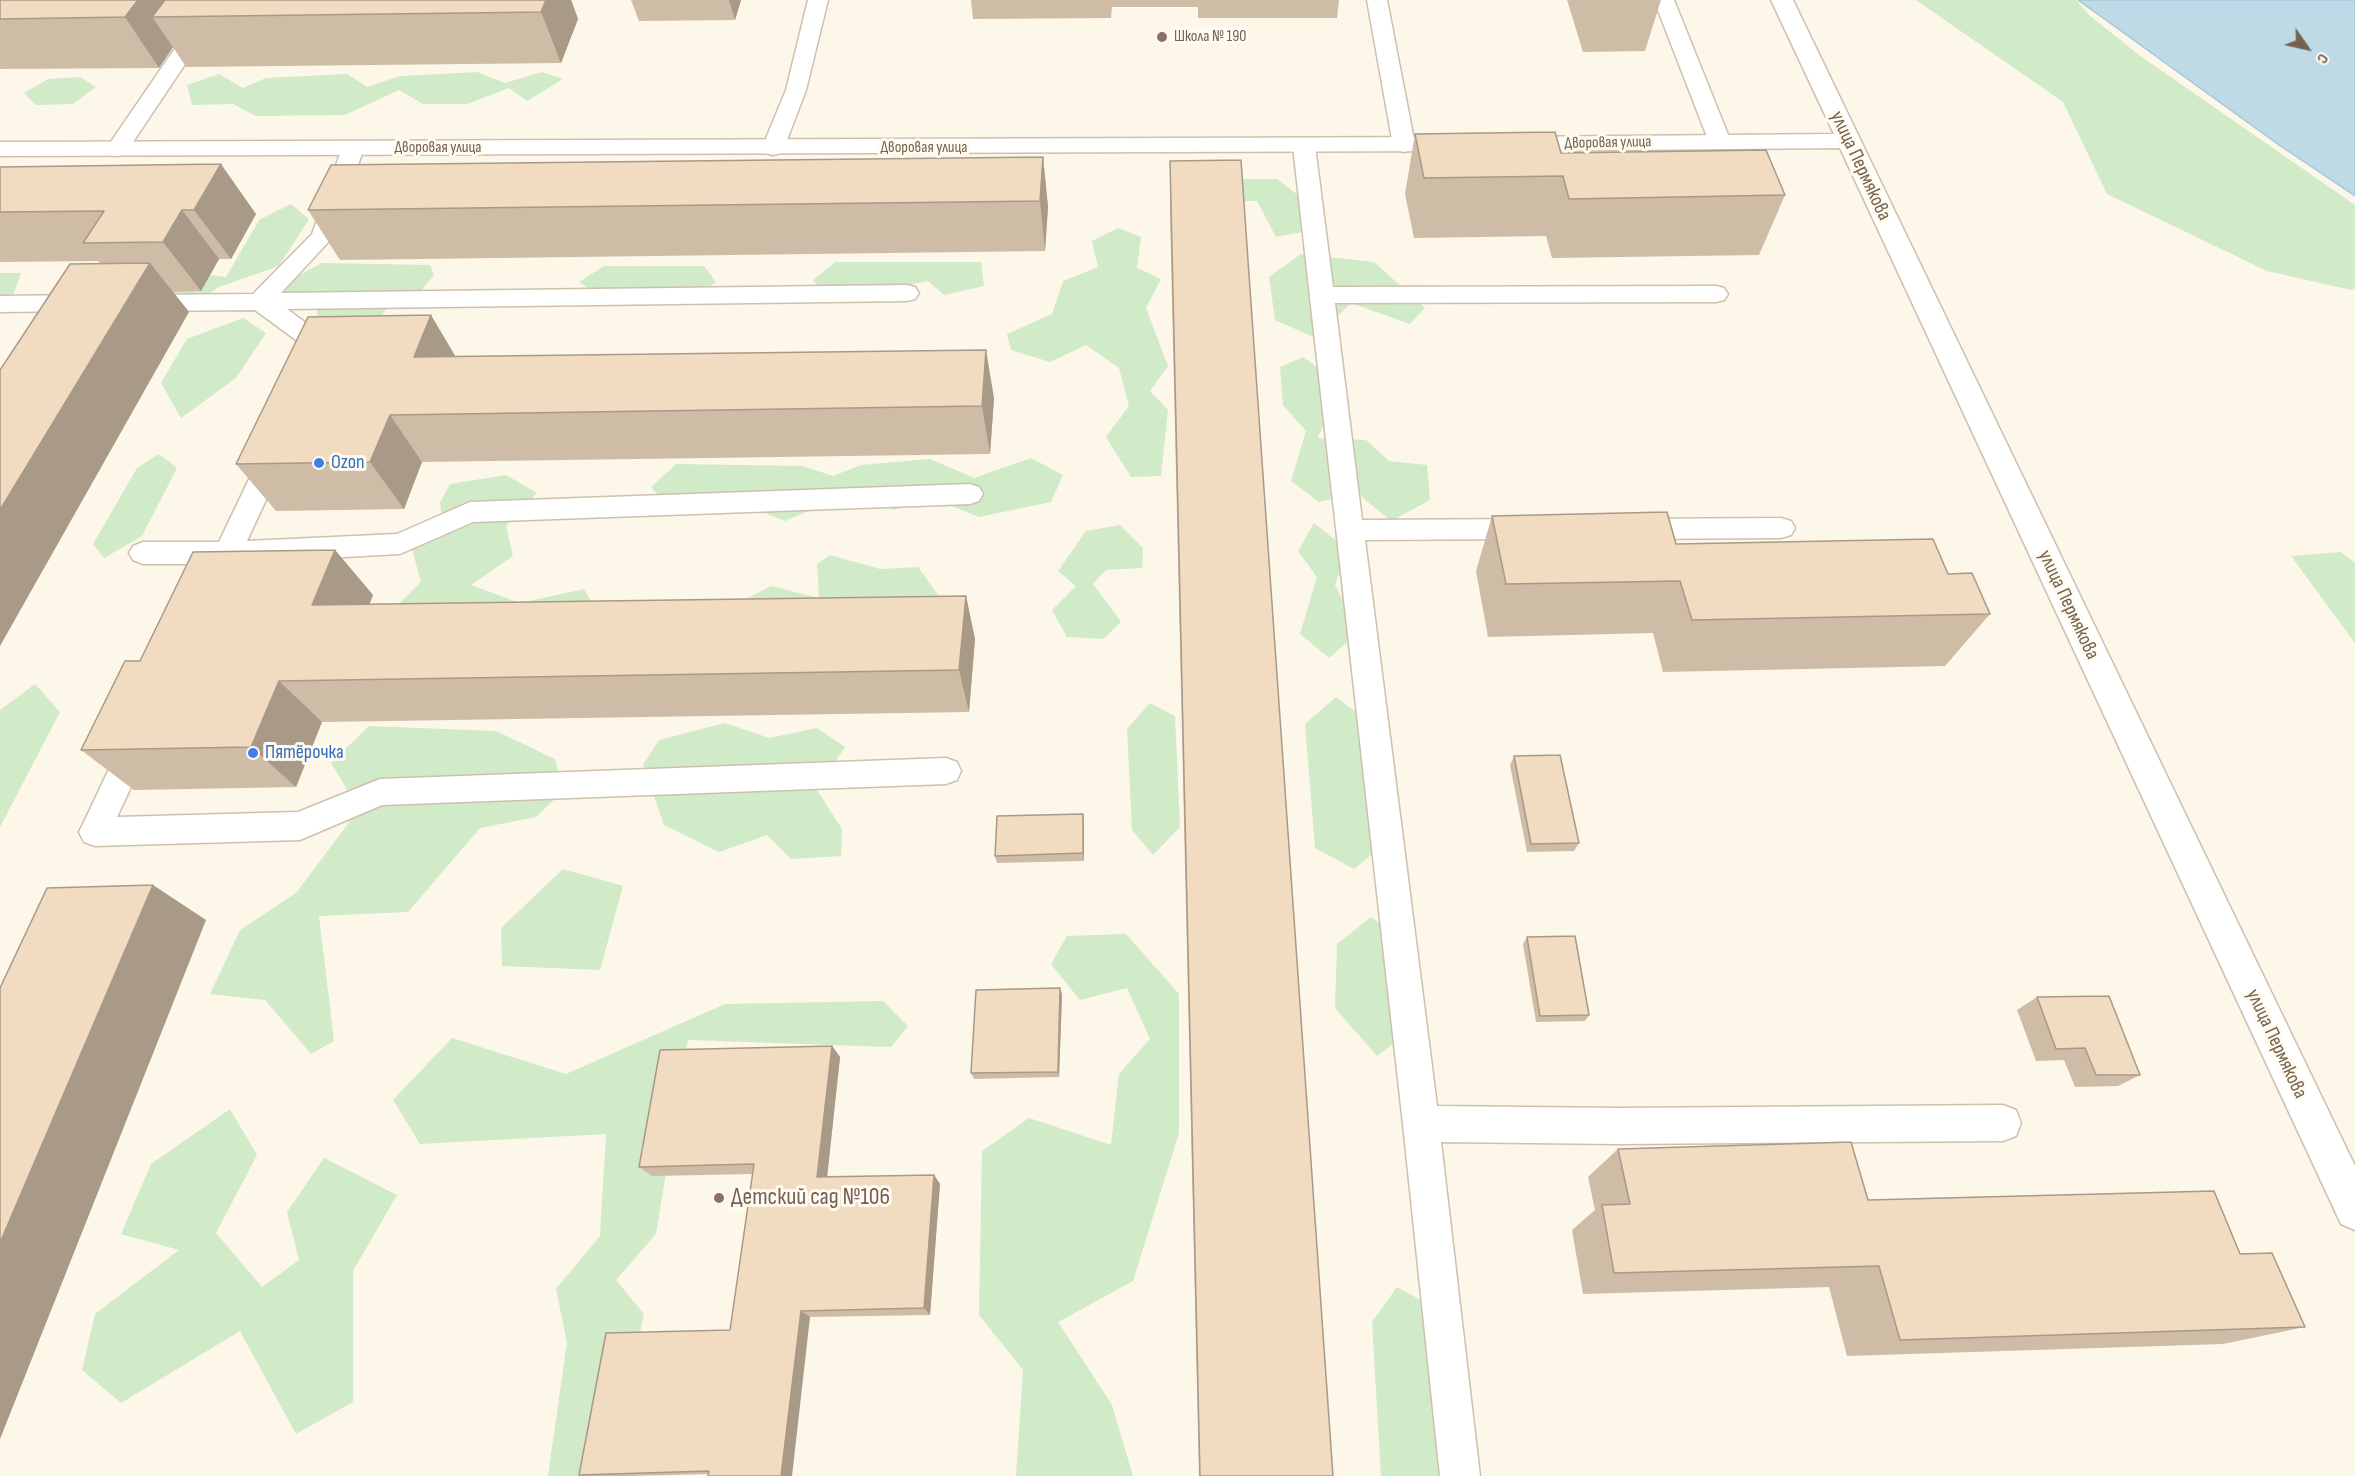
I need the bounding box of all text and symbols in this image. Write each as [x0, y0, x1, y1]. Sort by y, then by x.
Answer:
north arrow [2277, 18, 2337, 78]
place label: Школа № 190 [1174, 27, 1246, 47]
marker: Школа № 190 [1155, 30, 1169, 44]
text: С [2312, 50, 2333, 67]
street label: улица Пермякова [1824, 107, 1896, 225]
street label: Дворовая улица [1564, 133, 1652, 153]
street label: Дворовая улица [395, 138, 481, 158]
street label: Дворовая улица [881, 138, 967, 158]
place label: Ozon [331, 451, 365, 475]
marker: Ozon [312, 456, 326, 470]
street label: улица Пермякова [2032, 546, 2104, 664]
place label: Пятёрочка [265, 741, 344, 765]
marker: Пятёрочка [246, 746, 260, 760]
street label: улица Пермякова [2240, 985, 2312, 1103]
place label: Детский сад №106 [731, 1184, 890, 1212]
marker: Детский сад №106 [712, 1191, 726, 1205]

